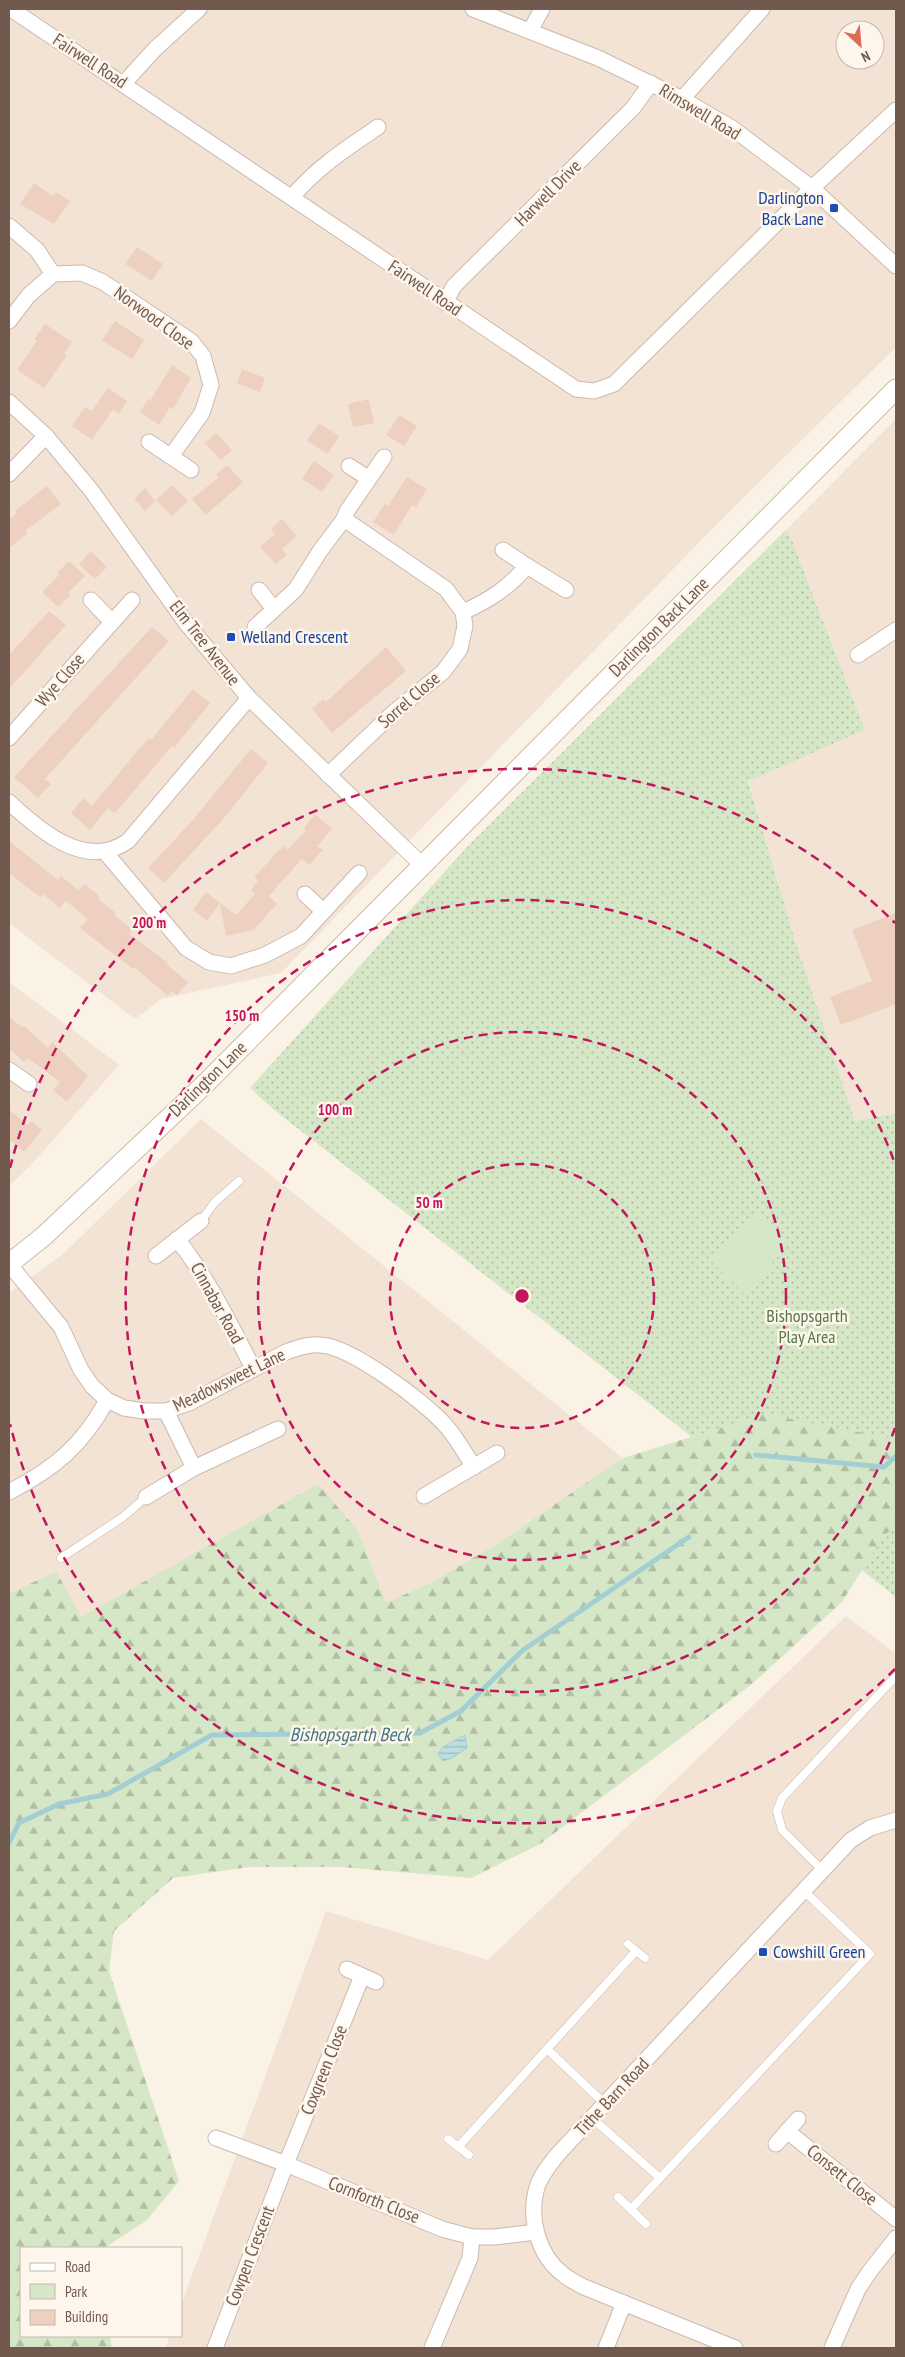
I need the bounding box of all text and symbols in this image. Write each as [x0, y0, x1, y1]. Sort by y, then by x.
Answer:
north arrow [835, 20, 885, 70]
street label: Fairwell Road [49, 28, 132, 93]
text: N [858, 47, 873, 66]
street label: Rimswell Road [655, 78, 745, 145]
street label: Harwell Drive [510, 155, 586, 231]
place label: Darlington Back Lane [758, 186, 824, 230]
marker: Darlington Back Lane [828, 202, 840, 214]
street label: Fairwell Road [384, 254, 467, 321]
street label: Norwood Close [110, 281, 199, 354]
street label: Darlington Back Lane [604, 572, 713, 681]
street label: Elm Tree Avenue [165, 595, 246, 690]
place label: Welland Crescent [241, 625, 348, 648]
marker: Welland Crescent [225, 631, 237, 643]
street label: Wye Close [30, 648, 89, 711]
street label: Sorrel Close [373, 666, 444, 733]
text: 200 m [132, 913, 166, 932]
text: 150 m [225, 1006, 259, 1025]
street label: Darlington Lane [164, 1036, 251, 1121]
text: 100 m [318, 1100, 352, 1119]
text: 50 m [415, 1193, 443, 1212]
street label: Cinnabar Road [186, 1258, 249, 1348]
centre of rings [513, 1287, 531, 1305]
park label: Bishopsgarth Play Area [766, 1304, 848, 1348]
street label: Meadowsweet Lane [169, 1342, 289, 1417]
water label: Bishopsgarth Beck [290, 1722, 413, 1746]
place label: Cowshill Green [773, 1940, 866, 1963]
marker: Cowshill Green [757, 1946, 769, 1958]
street label: Coxgreen Close [295, 2021, 352, 2118]
street label: Tithe Barn Road [569, 2053, 654, 2141]
street label: Consett Close [802, 2139, 882, 2210]
street label: Cornforth Close [325, 2171, 423, 2228]
street label: Cowpen Crescent [220, 2202, 279, 2309]
legend [20, 2247, 182, 2337]
text: Road [65, 2257, 91, 2276]
text: Park [65, 2282, 87, 2301]
text: Building [65, 2307, 108, 2326]

